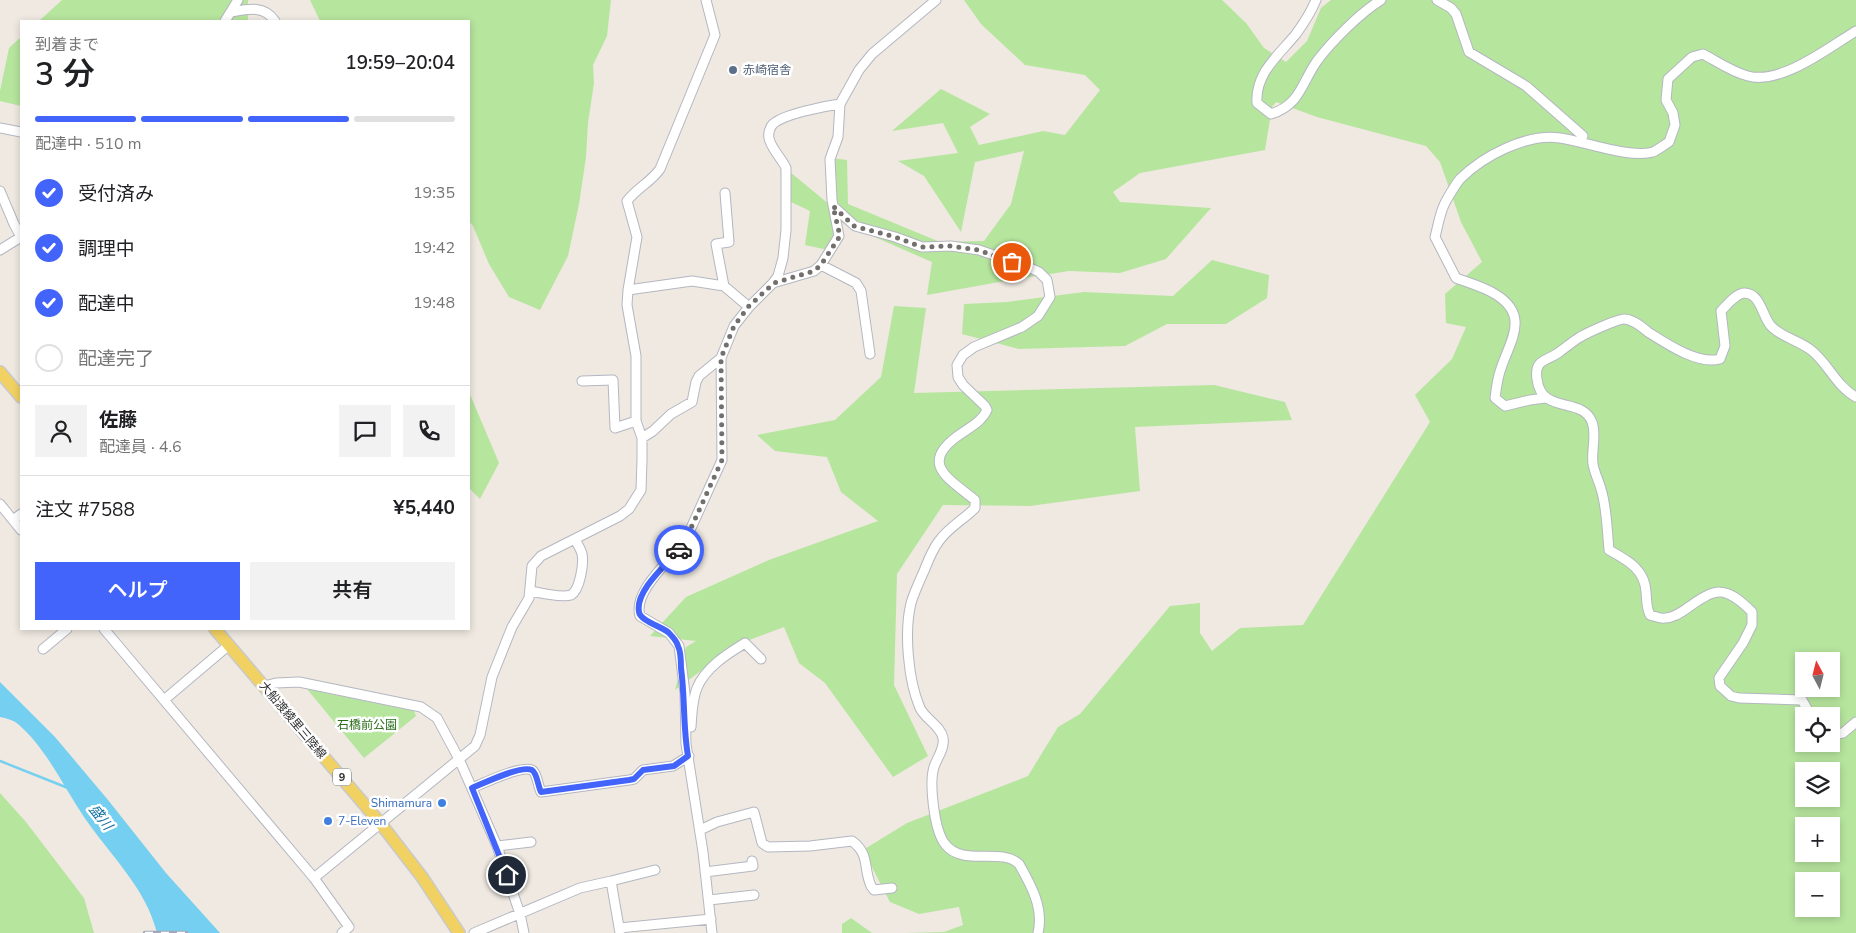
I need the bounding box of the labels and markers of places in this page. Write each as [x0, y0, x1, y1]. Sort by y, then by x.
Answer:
place label: 赤崎宿舎 [743, 62, 791, 78]
marker: 赤崎宿舎 [727, 64, 739, 76]
pin [991, 241, 1033, 283]
place label: Shimamura [371, 795, 432, 811]
marker: Shimamura [436, 797, 448, 809]
place label: 7-Eleven [338, 813, 386, 829]
marker: 7-Eleven [322, 815, 334, 827]
pin [486, 854, 528, 896]

